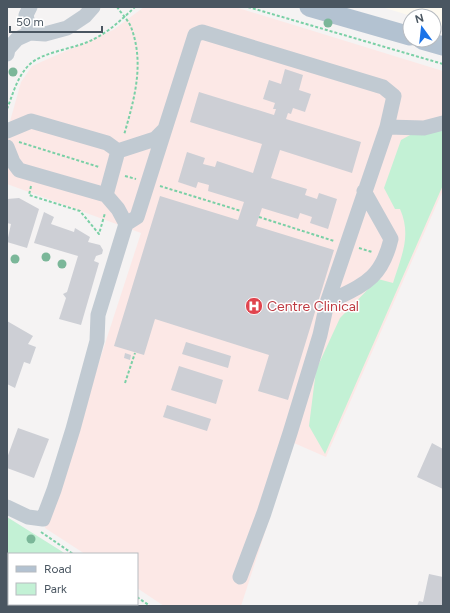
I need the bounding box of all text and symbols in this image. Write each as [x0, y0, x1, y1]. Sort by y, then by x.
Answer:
scale bar [10, 8, 102, 34]
north arrow [402, 8, 442, 48]
text: N [414, 11, 425, 26]
text: 50 m [16, 15, 44, 29]
hospital icon: Centre Clinical [244, 296, 264, 316]
place label: Centre Clinical [267, 298, 359, 315]
legend [8, 553, 138, 605]
text: Road [44, 562, 72, 576]
text: Park [44, 582, 67, 596]

